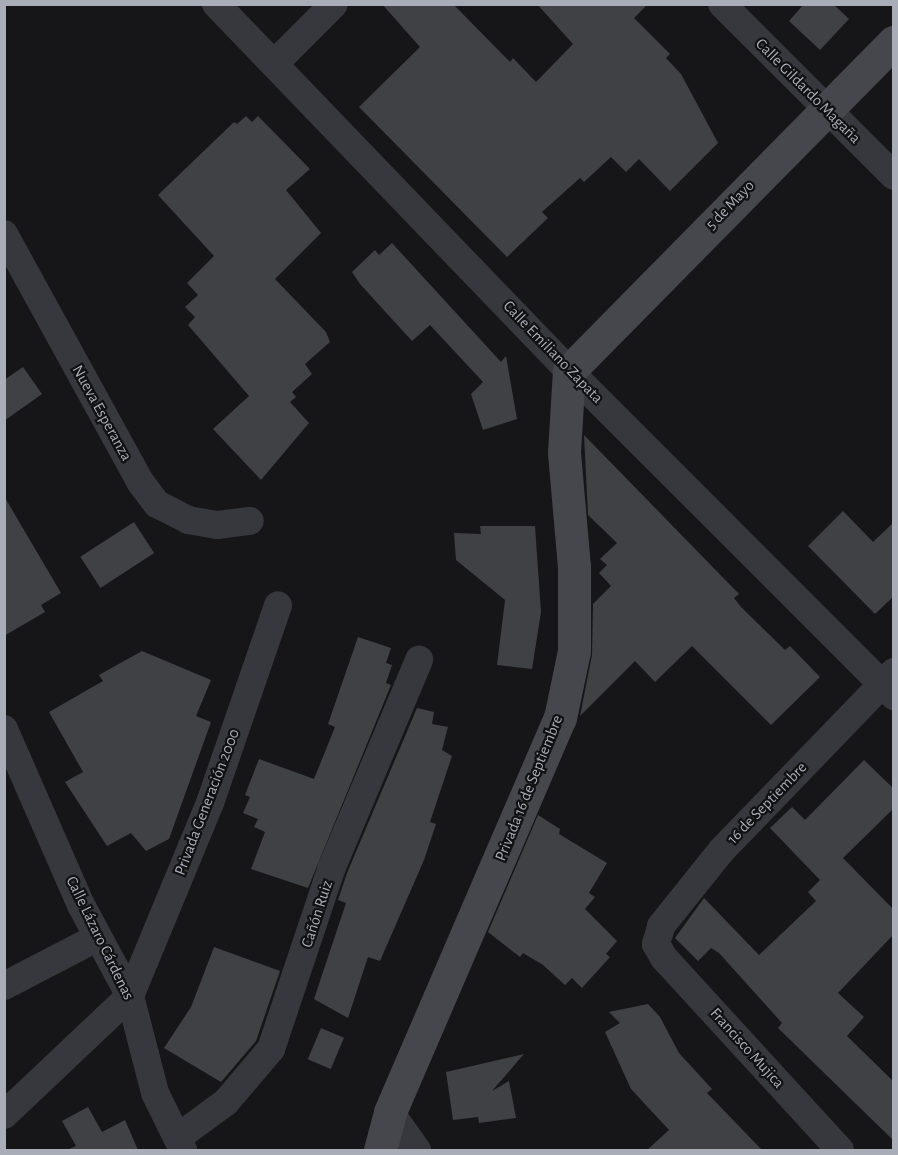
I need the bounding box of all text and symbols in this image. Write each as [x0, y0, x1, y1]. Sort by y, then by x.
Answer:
street label: Calle Gildardo Magaña [751, 34, 865, 148]
street label: 5 de Mayo [702, 176, 758, 234]
street label: Calle Emiliano Zapata [499, 297, 607, 407]
street label: Nueva Esperanza [68, 362, 136, 464]
street label: Privada 16 de Septiembre [491, 712, 567, 864]
street label: Privada Generación 2000 [170, 726, 244, 878]
street label: 16 de Septiembre [723, 758, 811, 848]
street label: Calle Lázaro Cárdenas [62, 873, 138, 1003]
street label: Cañón Ruiz [297, 878, 337, 950]
street label: Francisco Mujica [706, 1004, 788, 1092]

